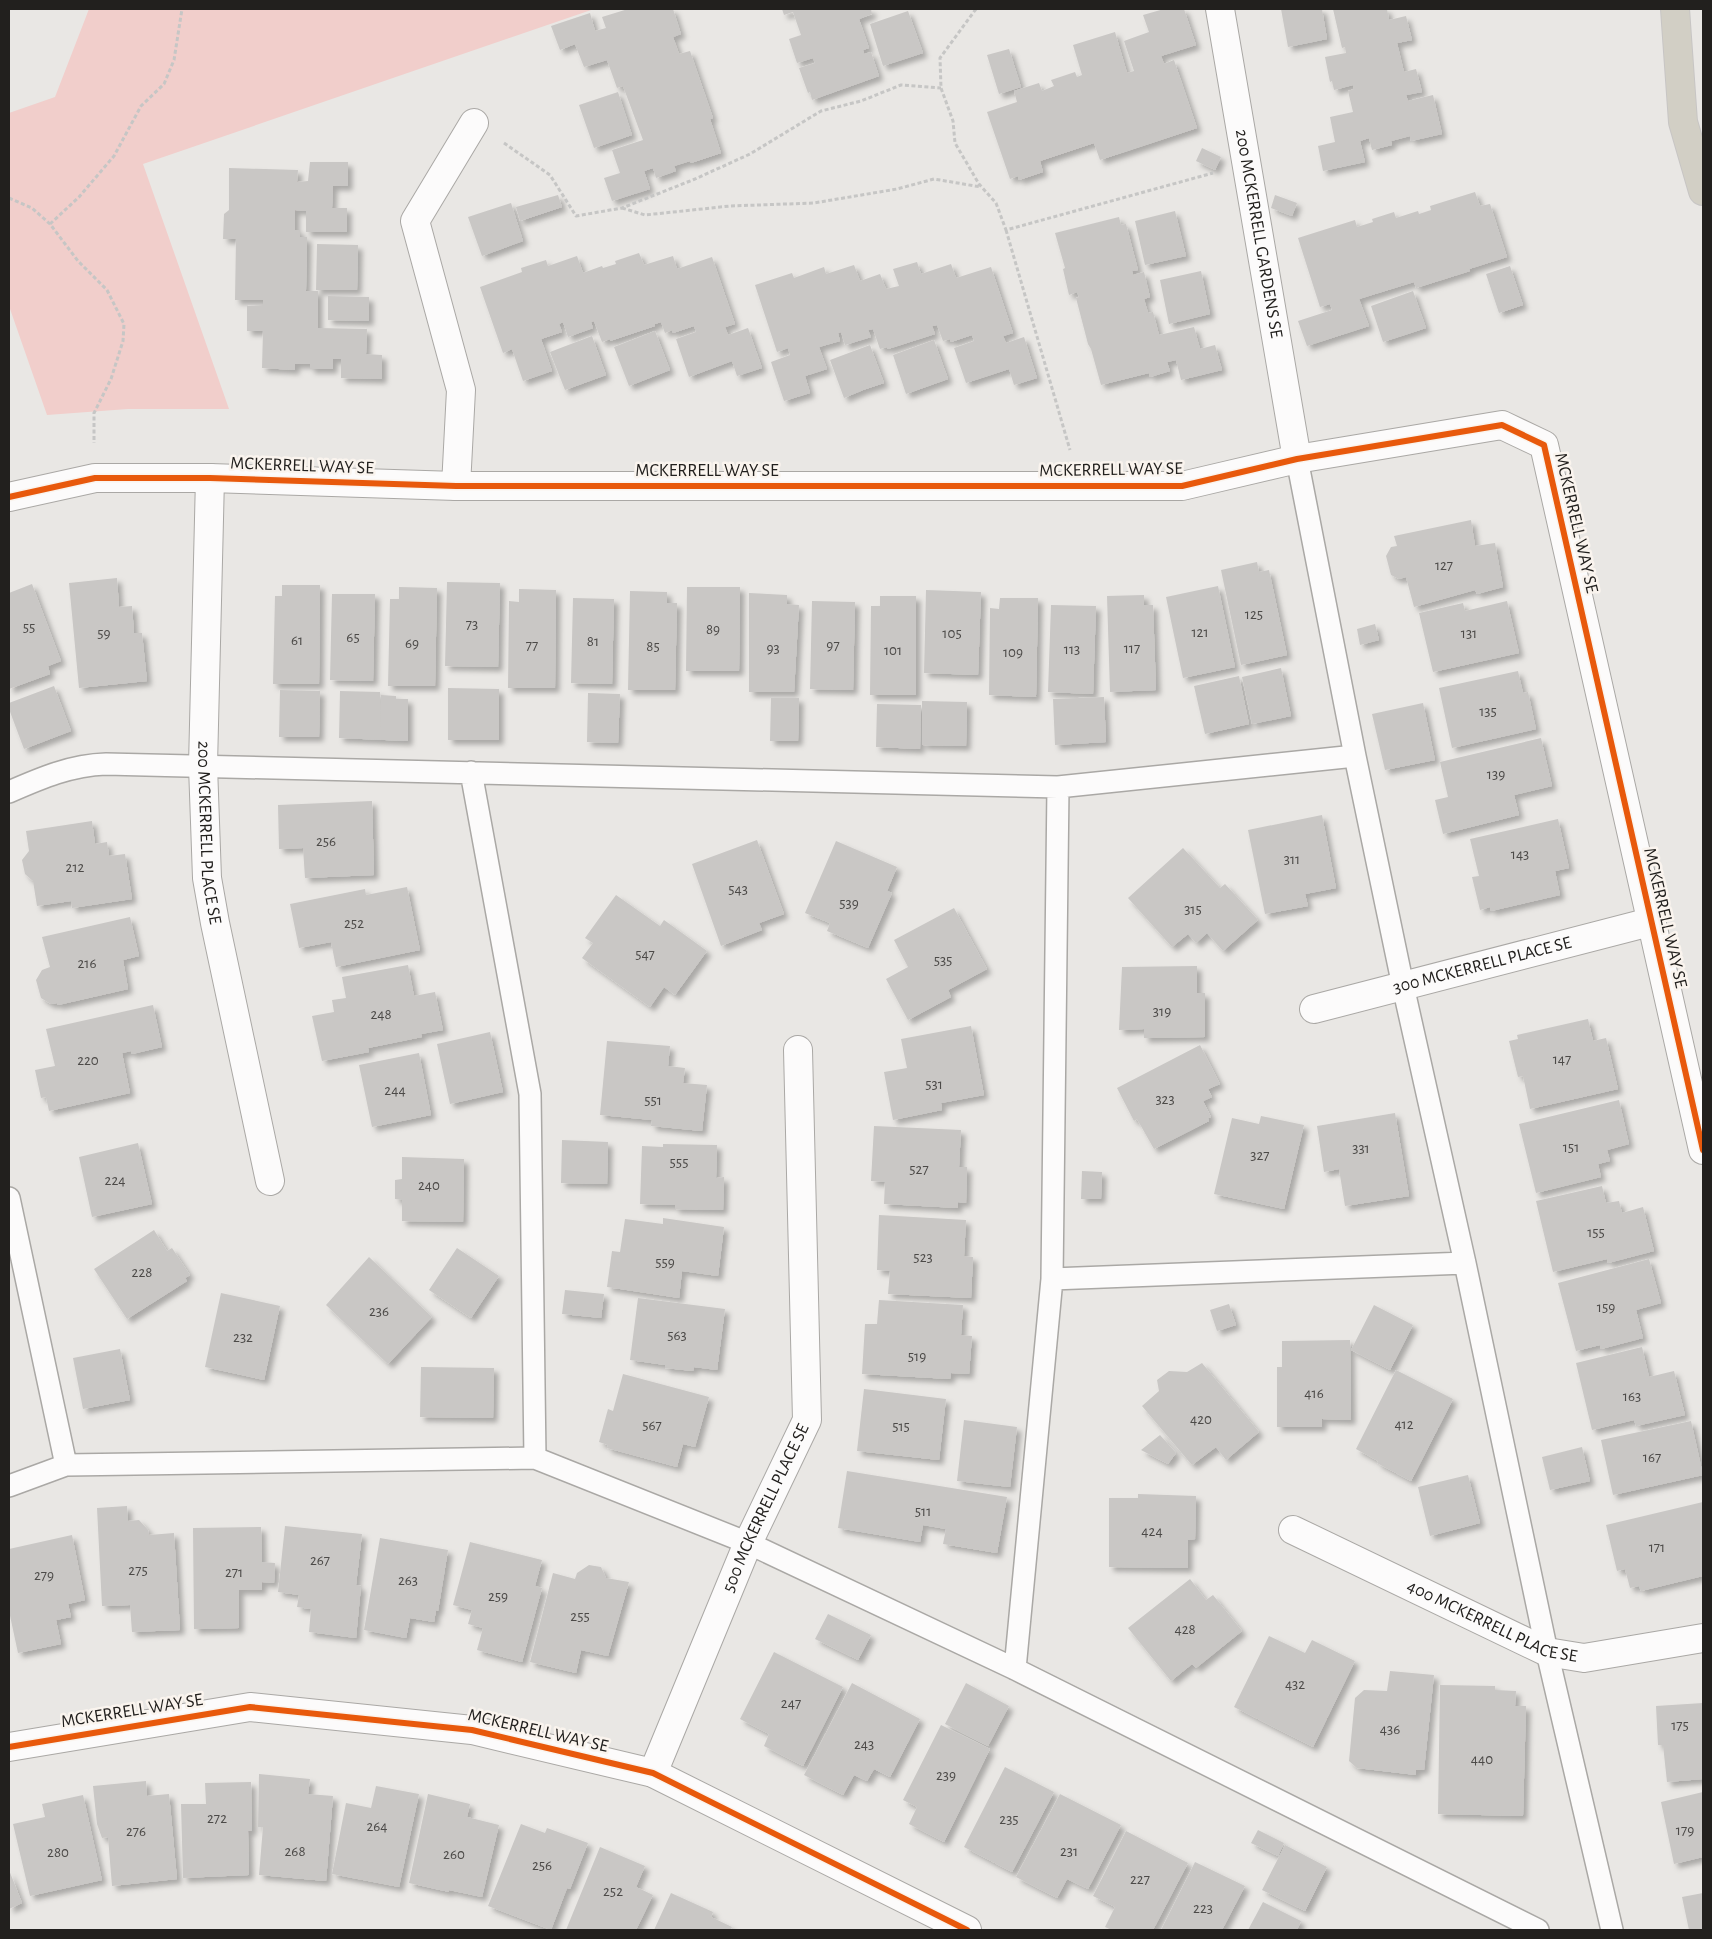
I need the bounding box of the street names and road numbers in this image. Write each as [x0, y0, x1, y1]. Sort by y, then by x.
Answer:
street label: 200 MCKERRELL GARDENS SE [1232, 128, 1285, 340]
street label: MCKERRELL WAY SE [1551, 451, 1601, 595]
street label: MCKERRELL WAY SE [230, 455, 374, 478]
street label: MCKERRELL WAY SE [1039, 460, 1183, 480]
street label: MCKERRELL WAY SE [635, 462, 779, 480]
street label: 200 MCKERRELL PLACE SE [194, 741, 224, 926]
street label: MCKERRELL WAY SE [1640, 846, 1690, 990]
street label: 300 MCKERRELL PLACE SE [1391, 934, 1574, 997]
street label: 500 MCKERRELL PLACE SE [720, 1421, 813, 1595]
street label: 400 MCKERRELL PLACE SE [1404, 1577, 1579, 1666]
street label: MCKERRELL WAY SE [60, 1691, 205, 1731]
street label: MCKERRELL WAY SE [466, 1706, 610, 1756]

